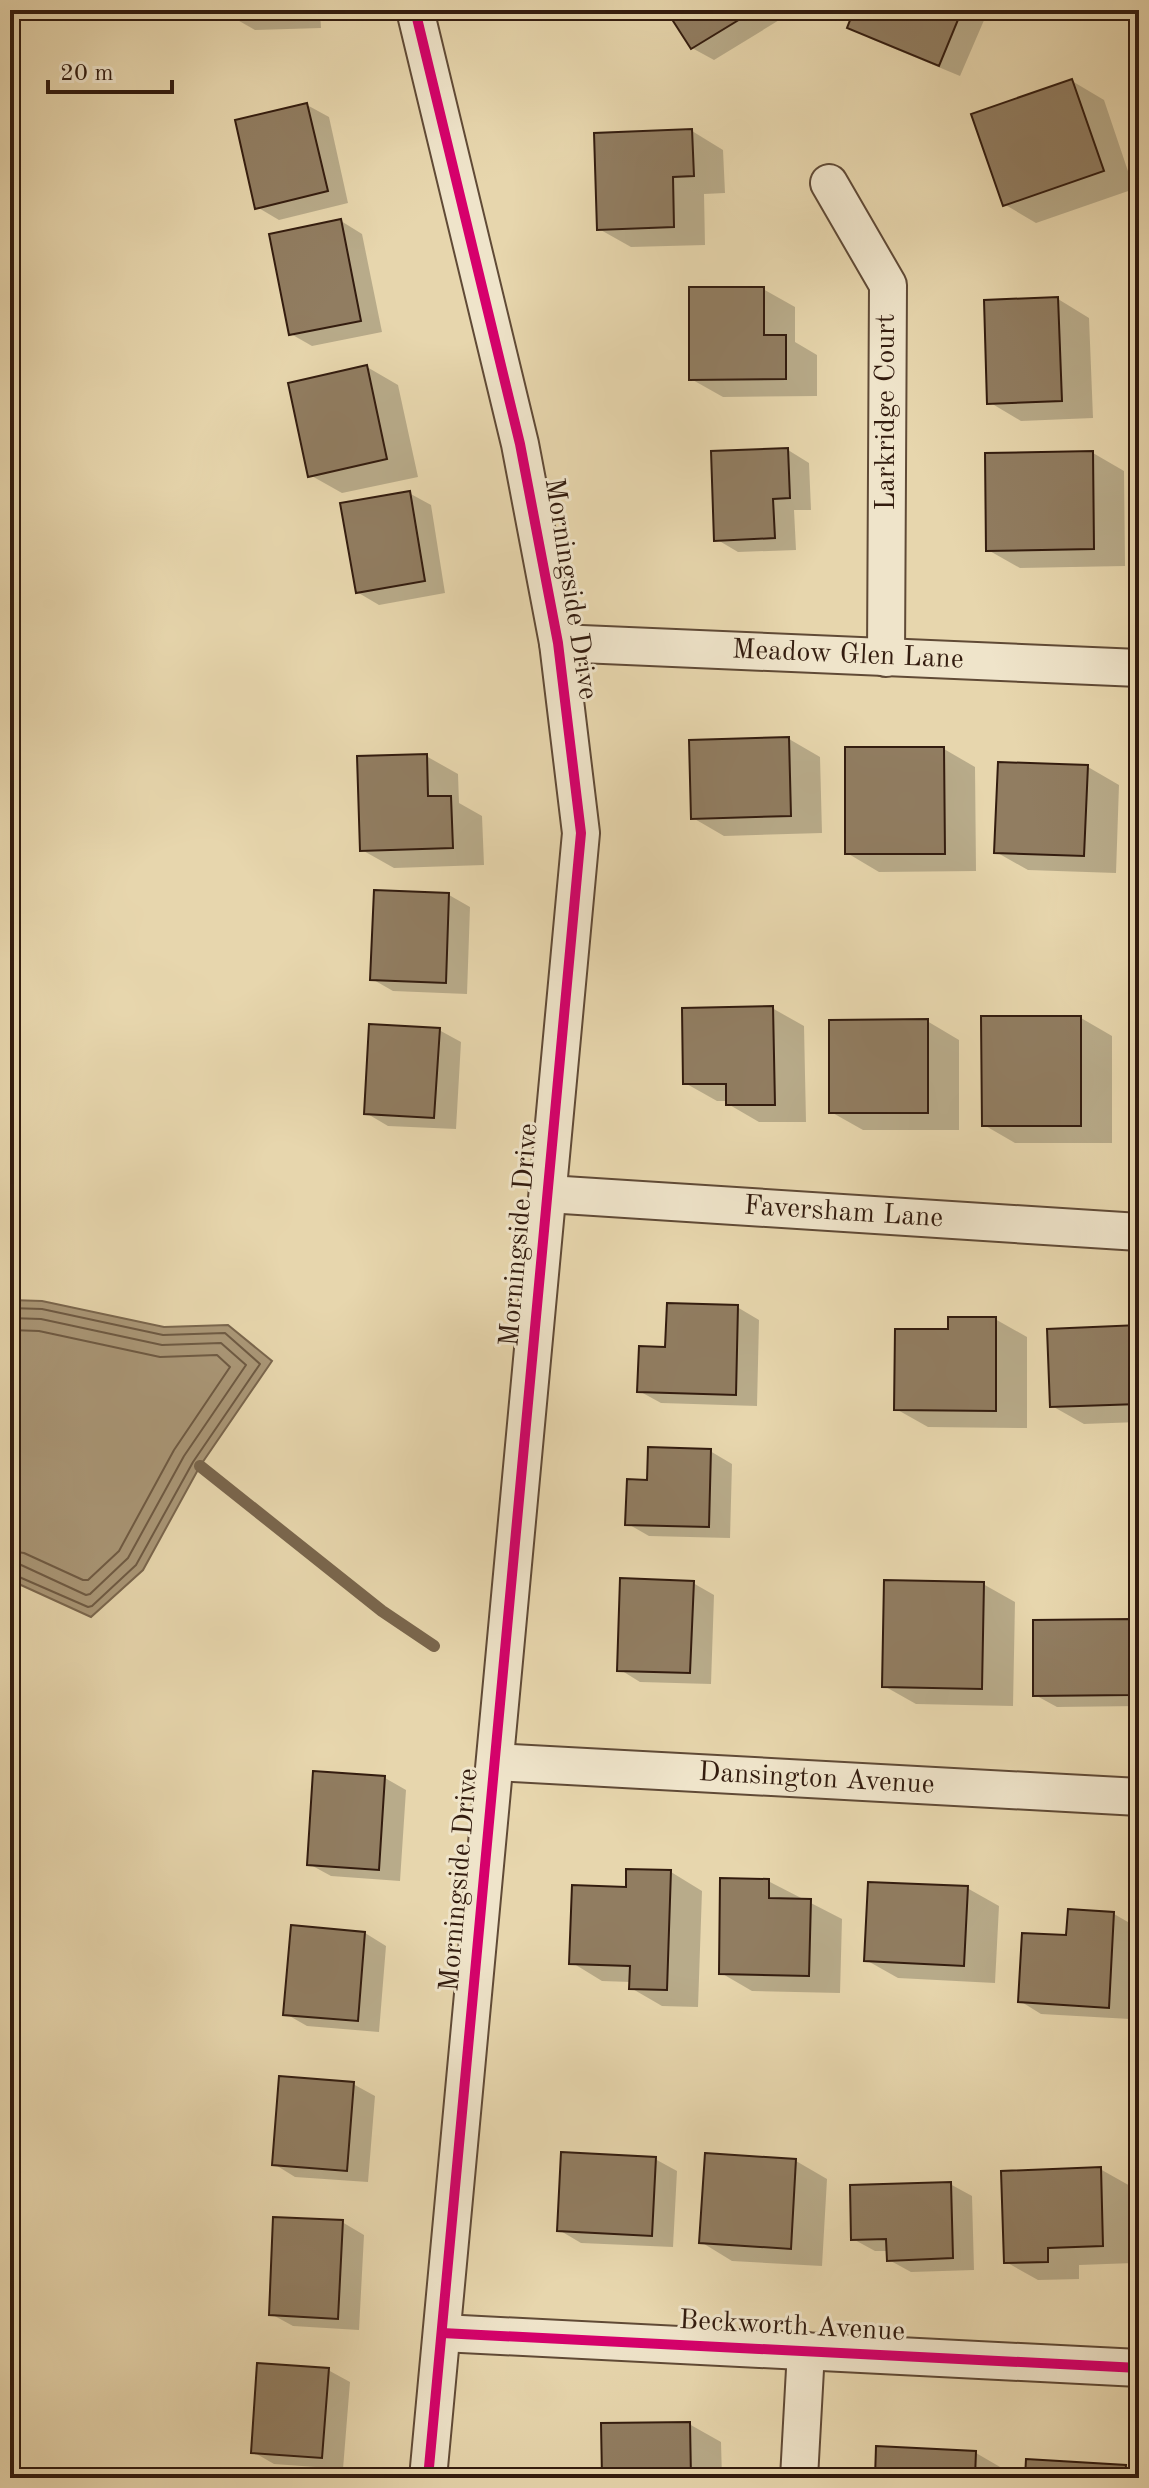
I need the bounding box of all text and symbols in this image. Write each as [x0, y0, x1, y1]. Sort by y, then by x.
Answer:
scale bar [48, 44, 172, 94]
text: 20 m [60, 62, 114, 86]
street label: Larkridge Court [873, 313, 901, 511]
street label: Morningside Drive [539, 476, 601, 702]
street label: Meadow Glen Lane [731, 636, 964, 674]
street label: Morningside Drive [496, 1122, 544, 1348]
street label: Faversham Lane [743, 1193, 944, 1233]
street label: Dansington Avenue [698, 1759, 935, 1800]
street label: Morningside Drive [436, 1767, 484, 1993]
street label: Beckworth Avenue [678, 2307, 906, 2347]

